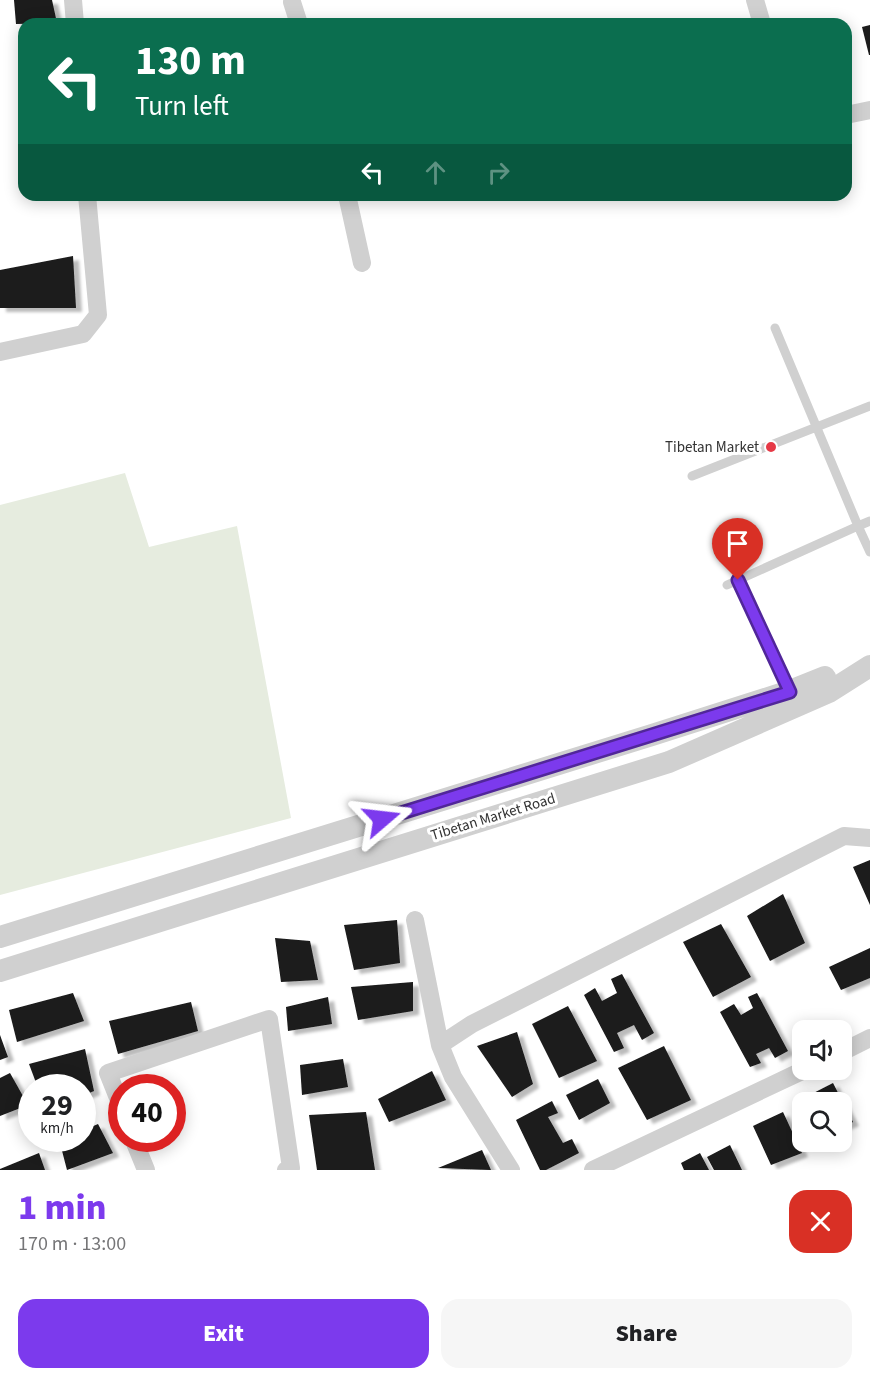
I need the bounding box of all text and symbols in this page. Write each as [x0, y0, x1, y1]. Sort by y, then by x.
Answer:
text: 130 m [135, 31, 246, 91]
icon: left [36, 42, 114, 120]
text: Turn left [135, 87, 229, 126]
icon: left [356, 156, 389, 189]
icon: ahead [419, 156, 452, 189]
icon: right [482, 156, 515, 189]
place label: Tibetan Market [665, 437, 759, 458]
marker: Tibetan Market [764, 440, 778, 454]
pin [712, 518, 763, 580]
icon: arrive [721, 527, 754, 560]
position arrow [350, 787, 414, 851]
street label: Tibetan Market Road [428, 788, 558, 846]
map controls [792, 1020, 852, 1152]
button: sound [792, 1020, 852, 1080]
speed limit sign: 40 [108, 1074, 186, 1152]
text: 29 [41, 1084, 73, 1127]
button: search [792, 1092, 852, 1152]
text: km/h [40, 1118, 74, 1139]
text: 1 min [18, 1182, 106, 1233]
button: close [789, 1190, 852, 1253]
text: 170 m · 13:00 [18, 1230, 126, 1258]
button: Exit [18, 1299, 429, 1368]
button: Share [441, 1299, 852, 1368]

